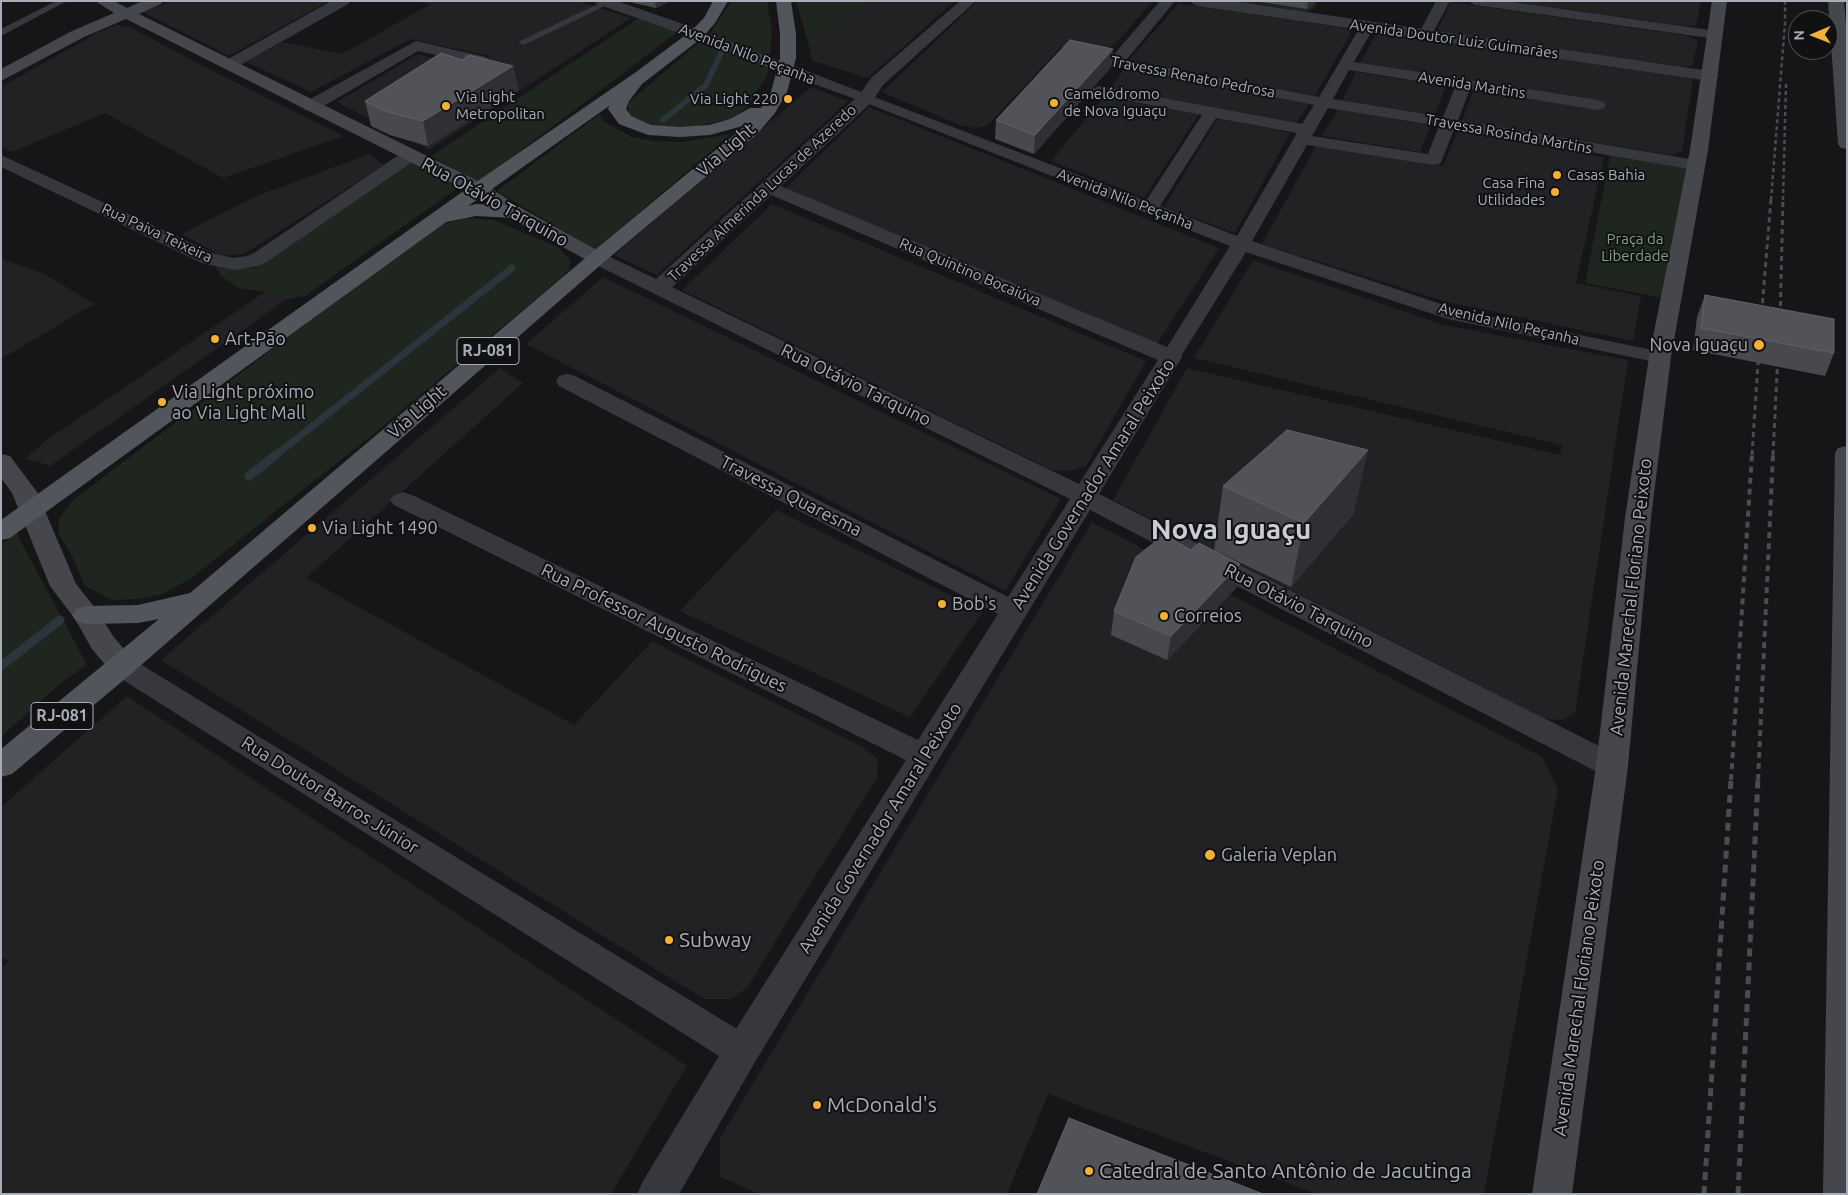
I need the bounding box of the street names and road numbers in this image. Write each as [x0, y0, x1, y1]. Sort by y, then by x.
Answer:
street label: Avenida Doutor Luiz Guimarães [1349, 15, 1559, 63]
street label: Avenida Nilo Peçanha [676, 20, 818, 88]
street label: Travessa Renato Pedrosa [1109, 52, 1277, 102]
street label: Avenida Martins [1417, 68, 1527, 102]
street label: Travessa Almerinda Lucas de Azeredo [664, 101, 860, 285]
street label: Travessa Rosinda Martins [1424, 110, 1594, 158]
street label: Via Light [692, 119, 760, 181]
street label: Rua Otávio Tarquino [418, 153, 572, 251]
street label: Avenida Nilo Peçanha [1054, 165, 1196, 233]
street label: Rua Paiva Teixeira [99, 200, 215, 266]
street label: Rua Quintino Bocaiúva [897, 234, 1043, 310]
street label: Avenida Nilo Peçanha [1437, 299, 1581, 349]
road number: RJ-081 [457, 338, 519, 364]
street label: Rua Otávio Tarquino [777, 339, 935, 431]
street label: Avenida Governador Amaral Peixoto [1007, 355, 1179, 613]
street label: Via Light [383, 381, 451, 443]
street label: Travessa Quaresma [717, 451, 865, 541]
street label: Avenida Marechal Floriano Peixoto [1606, 457, 1656, 737]
street label: Rua Professor Augusto Rodrigues [538, 559, 790, 697]
street label: Rua Otávio Tarquino [1221, 559, 1377, 653]
street label: Avenida Governador Amaral Peixoto [794, 699, 966, 957]
road number: RJ-081 [31, 702, 93, 729]
street label: Rua Doutor Barros Júnior [237, 732, 423, 858]
street label: Avenida Marechal Floriano Peixoto [1549, 858, 1609, 1138]

